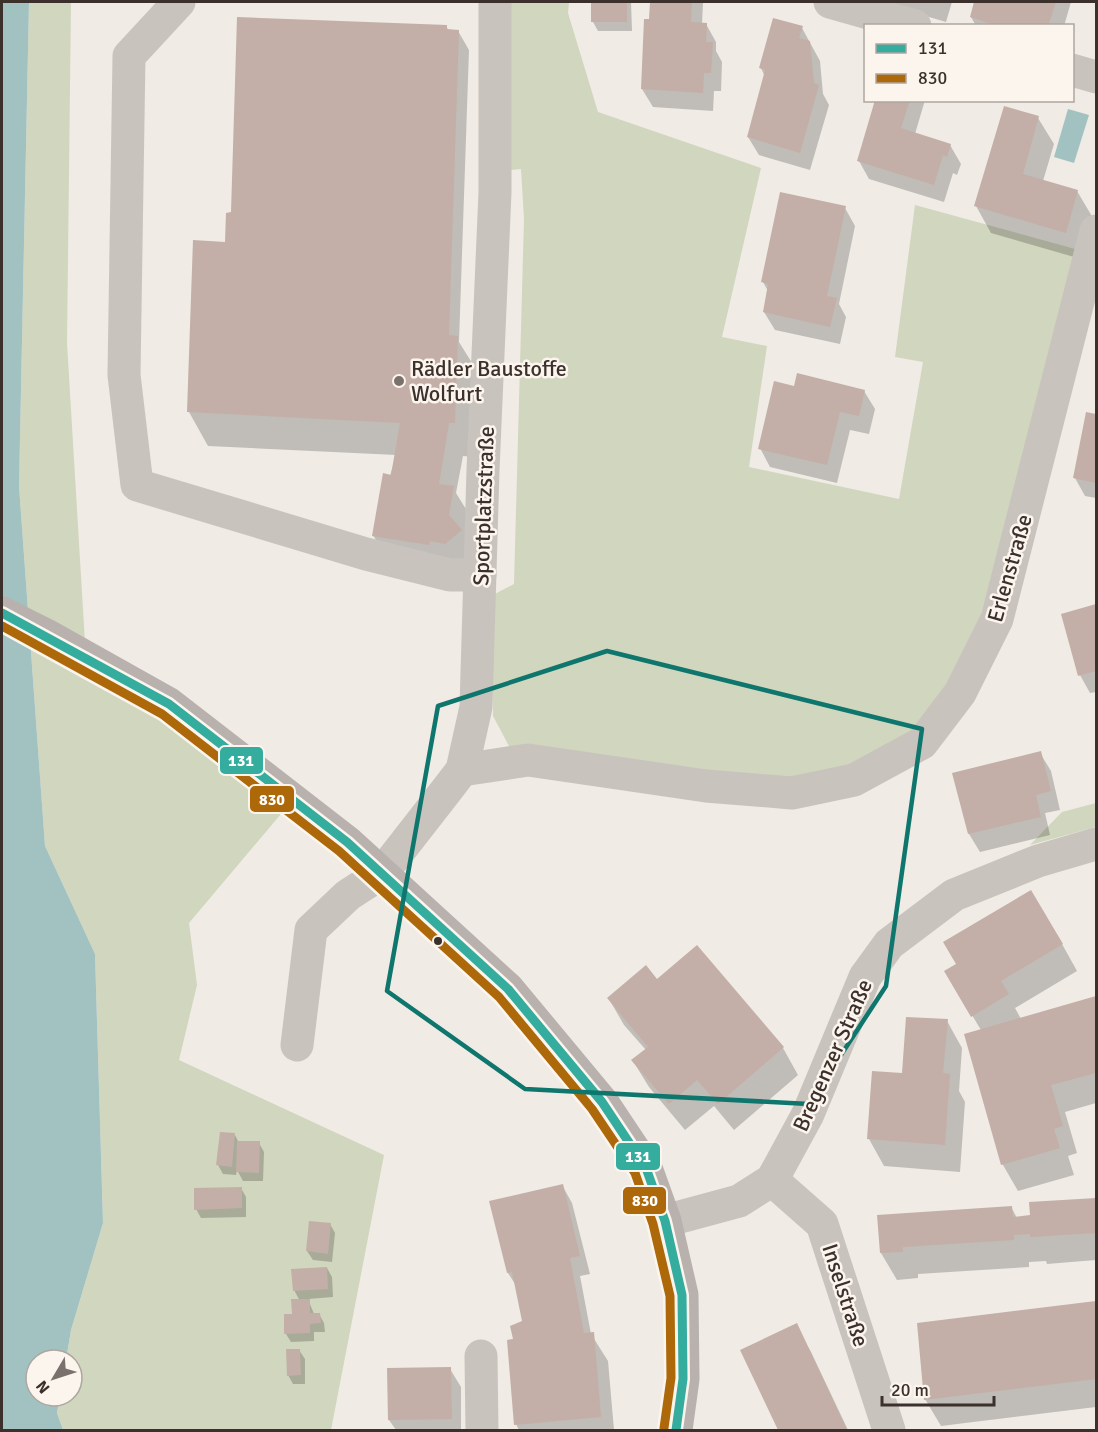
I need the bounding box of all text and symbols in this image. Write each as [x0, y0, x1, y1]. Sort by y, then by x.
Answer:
legend [864, 24, 1074, 102]
text: 131 [918, 37, 947, 59]
text: 830 [918, 67, 947, 89]
place label: Rädler Baustoffe Wolfurt [411, 355, 567, 407]
marker: Rädler Baustoffe Wolfurt [392, 374, 406, 388]
street label: Sportplatzstraße [467, 426, 500, 586]
street label: Erlenstraße [981, 511, 1038, 625]
line badge: 131 [219, 746, 264, 775]
text: 131 [228, 751, 254, 771]
line badge: 830 [249, 785, 295, 813]
text: 830 [259, 790, 285, 810]
unlabelled marker [432, 935, 444, 947]
street label: Bregenzer Straße [787, 975, 878, 1135]
line badge: 131 [615, 1142, 661, 1171]
text: 131 [625, 1147, 651, 1167]
line badge: 830 [622, 1186, 667, 1215]
text: 830 [632, 1191, 658, 1211]
street label: Inselstraße [816, 1240, 875, 1350]
north arrow [24, 1348, 84, 1408]
scale bar [882, 1369, 994, 1407]
text: N [32, 1376, 54, 1397]
text: 20 m [891, 1379, 929, 1401]

